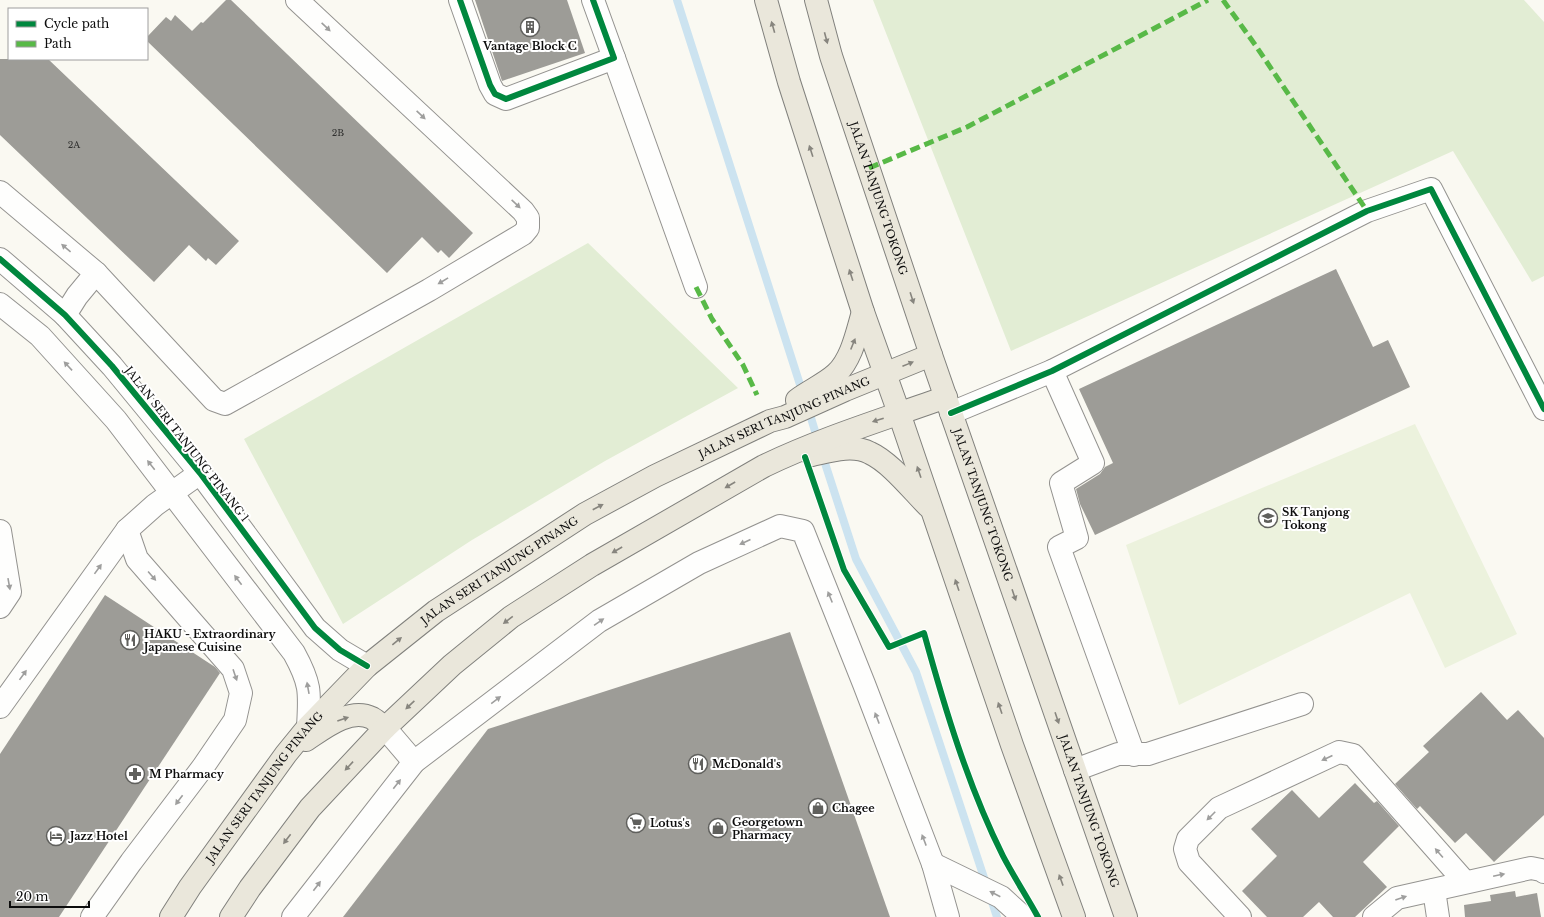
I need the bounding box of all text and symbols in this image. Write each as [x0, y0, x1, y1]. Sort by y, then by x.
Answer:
legend [8, 8, 148, 60]
text: Cycle path [44, 16, 109, 31]
building icon: Vantage Block C [519, 16, 541, 38]
one-way arrow [770, 21, 776, 33]
one-way arrow [321, 22, 331, 31]
one-way arrow [824, 31, 830, 44]
text: Path [44, 36, 72, 51]
place label: Vantage Block C [482, 39, 577, 53]
one-way arrow [416, 111, 426, 120]
street label: JALAN TANJUNG TOKONG [846, 118, 911, 277]
house number: 2B [332, 127, 344, 138]
house number: 2A [68, 139, 81, 150]
one-way arrow [808, 145, 814, 157]
one-way arrow [511, 199, 521, 209]
one-way arrow [61, 244, 71, 253]
one-way arrow [847, 269, 853, 281]
one-way arrow [437, 278, 449, 285]
one-way arrow [910, 293, 916, 305]
one-way arrow [850, 338, 856, 350]
one-way arrow [63, 360, 72, 371]
one-way arrow [902, 361, 913, 367]
street label: JALAN SERI TANJUNG PINANG 1 [121, 362, 252, 525]
street label: JALAN SERI TANJUNG PINANG [694, 373, 872, 462]
one-way arrow [872, 418, 884, 424]
street label: JALAN TANJUNG TOKONG [949, 425, 1016, 584]
one-way arrow [147, 460, 156, 471]
one-way arrow [916, 466, 922, 478]
one-way arrow [724, 482, 736, 489]
one-way arrow [592, 503, 604, 510]
place label: SK Tanjong Tokong [1282, 505, 1350, 532]
school or university icon: SK Tanjong Tokong [1257, 507, 1279, 529]
street label: JALAN SERI TANJUNG PINANG [416, 513, 581, 629]
one-way arrow [739, 539, 751, 545]
one-way arrow [611, 546, 623, 553]
one-way arrow [94, 564, 102, 574]
one-way arrow [147, 571, 156, 581]
one-way arrow [234, 574, 243, 585]
one-way arrow [6, 578, 12, 590]
one-way arrow [954, 579, 960, 591]
one-way arrow [1012, 590, 1018, 602]
one-way arrow [826, 591, 832, 603]
one-way arrow [503, 616, 514, 624]
one-way arrow [594, 618, 604, 626]
place label: HAKU - Extraordinary Japanese Cuisine [142, 627, 276, 654]
restaurant icon: HAKU - Extraordinary Japanese Cuisine [119, 629, 141, 651]
one-way arrow [392, 637, 403, 646]
one-way arrow [19, 670, 27, 680]
one-way arrow [232, 670, 238, 682]
one-way arrow [305, 682, 311, 694]
one-way arrow [490, 696, 501, 705]
one-way arrow [404, 700, 415, 709]
one-way arrow [996, 701, 1002, 713]
street label: JALAN SERI TANJUNG PINANG [202, 708, 326, 867]
one-way arrow [874, 712, 880, 724]
one-way arrow [1054, 713, 1060, 725]
one-way arrow [337, 716, 349, 722]
street label: JALAN TANJUNG TOKONG [1056, 731, 1122, 890]
restaurant icon: McDonald's [687, 753, 709, 775]
one-way arrow [1321, 755, 1332, 761]
place label: McDonald's [712, 757, 781, 771]
one-way arrow [344, 761, 354, 771]
pharmacy icon: M Pharmacy [124, 763, 146, 785]
place label: M Pharmacy [149, 767, 225, 781]
one-way arrow [392, 778, 401, 789]
one-way arrow [174, 794, 183, 805]
shop icon: Chagee [807, 797, 829, 819]
place label: Chagee [832, 801, 875, 815]
one-way arrow [1206, 811, 1216, 821]
supermarket icon: Lotus's [625, 812, 647, 834]
place label: Georgetown Pharmacy [732, 815, 803, 842]
place label: Lotus's [650, 816, 690, 830]
shop icon: Georgetown Pharmacy [707, 817, 729, 839]
hotel icon: Jazz Hotel [45, 825, 67, 847]
place label: Jazz Hotel [68, 829, 128, 843]
one-way arrow [283, 833, 291, 844]
one-way arrow [920, 833, 926, 845]
one-way arrow [1435, 848, 1444, 858]
one-way arrow [1493, 872, 1505, 878]
one-way arrow [1058, 874, 1064, 886]
one-way arrow [312, 881, 320, 891]
scale bar [10, 883, 89, 909]
text: 20 m [16, 889, 48, 904]
one-way arrow [990, 891, 1001, 897]
one-way arrow [1396, 895, 1408, 901]

